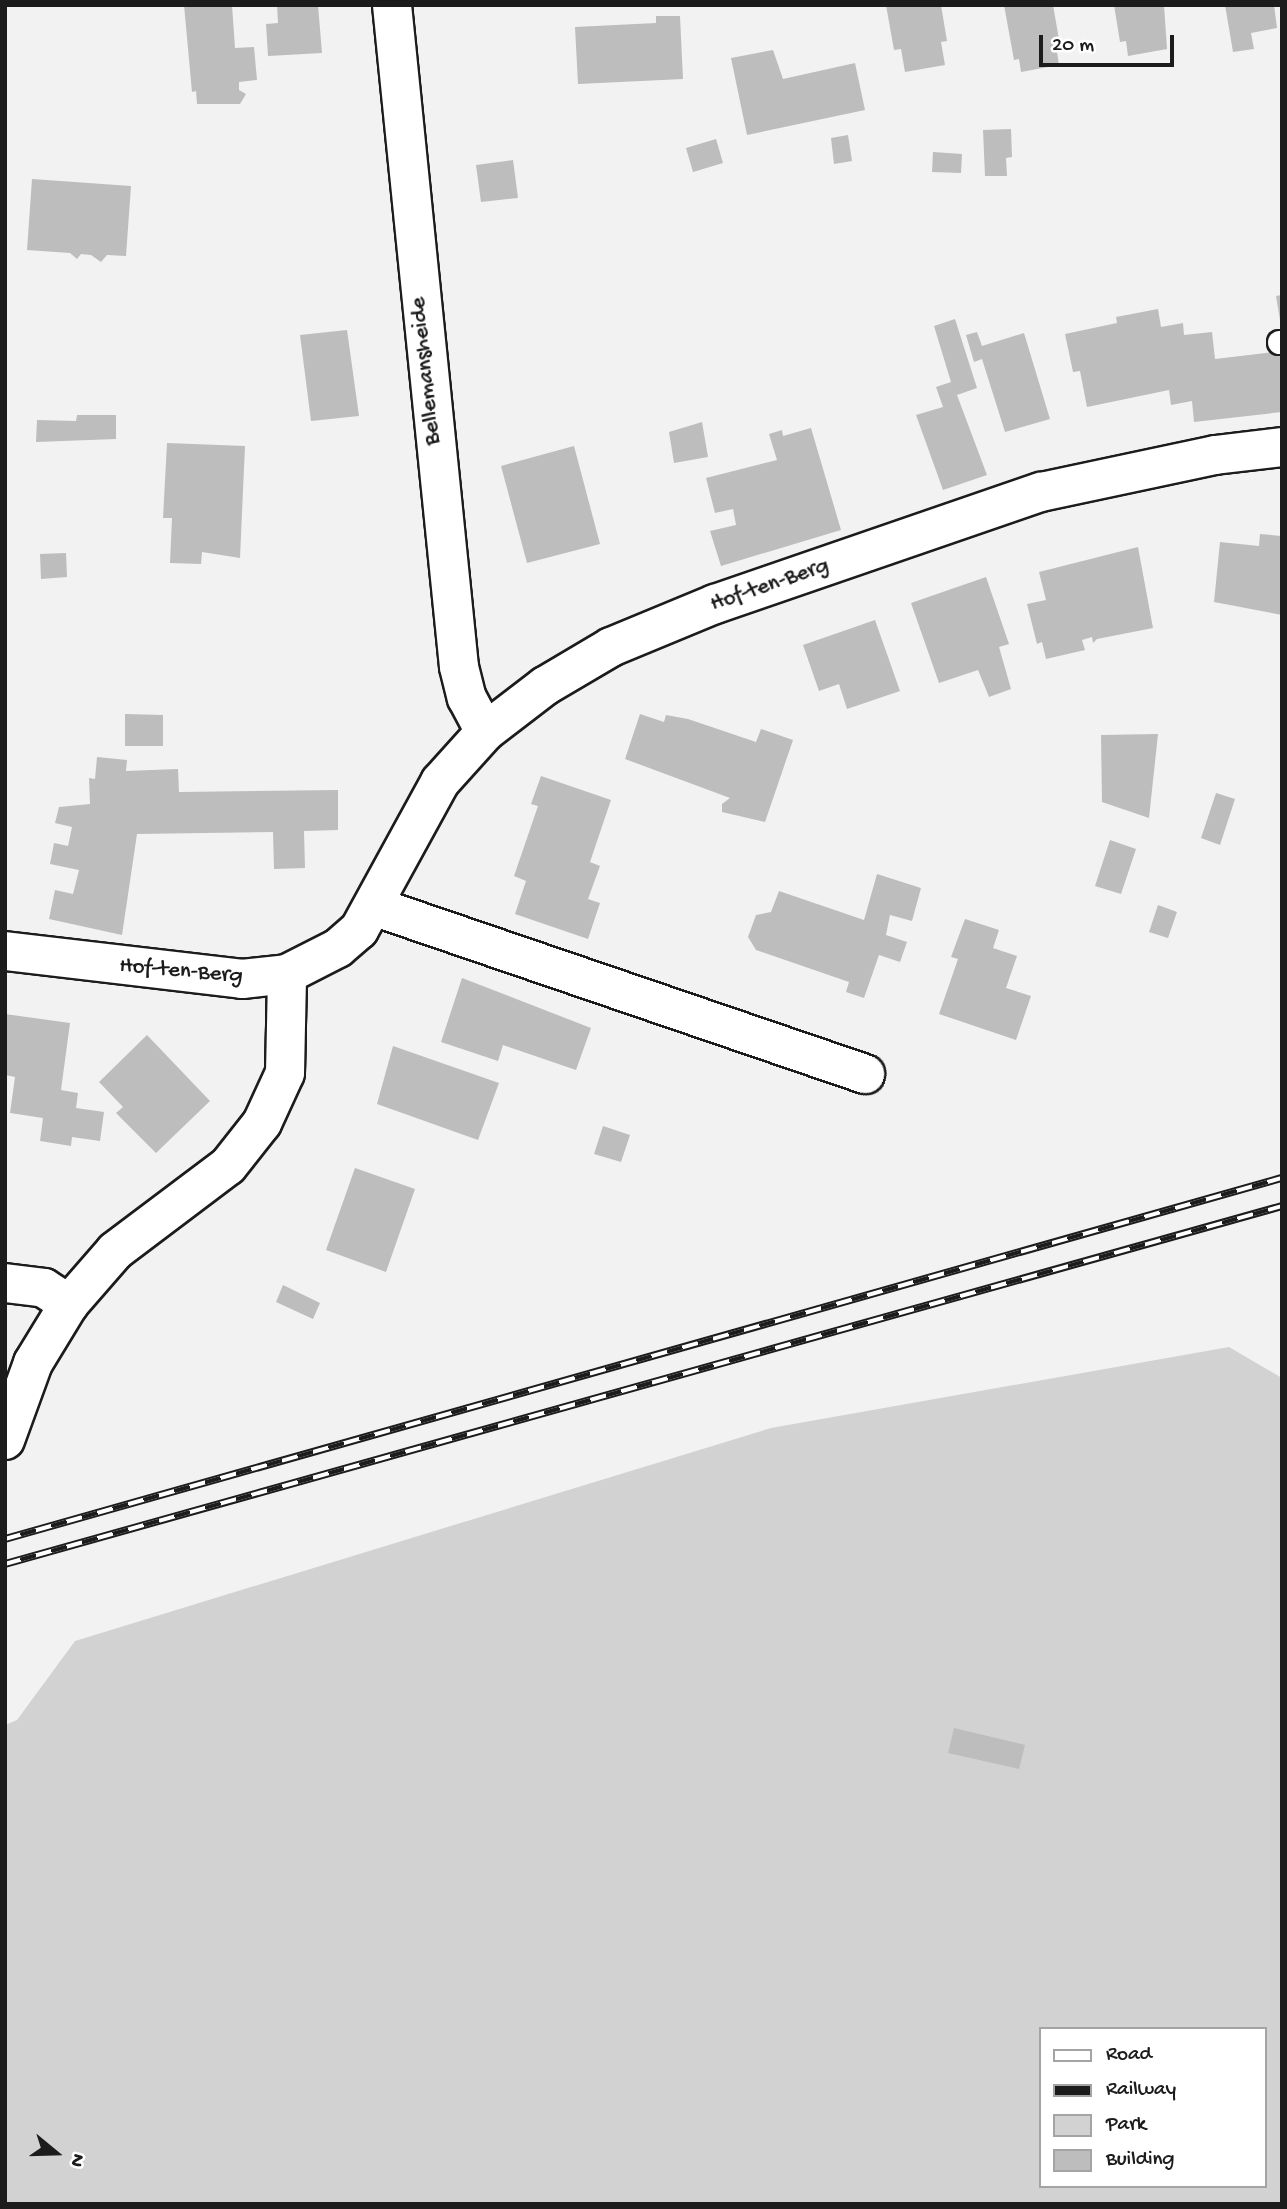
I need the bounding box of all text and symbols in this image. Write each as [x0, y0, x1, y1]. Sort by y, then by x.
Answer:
scale bar [1042, 21, 1177, 65]
text: 20 m [1052, 34, 1094, 59]
street label: Bellemansheide [406, 296, 448, 446]
street label: Hof-ten-Berg [707, 553, 833, 619]
street label: Hof-ten-Berg [118, 953, 244, 991]
legend [1038, 2027, 1266, 2188]
text: Road [1106, 2043, 1152, 2068]
text: Railway [1106, 2078, 1176, 2103]
text: Park [1106, 2113, 1146, 2138]
north arrow [21, 2118, 91, 2188]
text: Building [1106, 2148, 1175, 2173]
text: N [63, 2150, 89, 2170]

